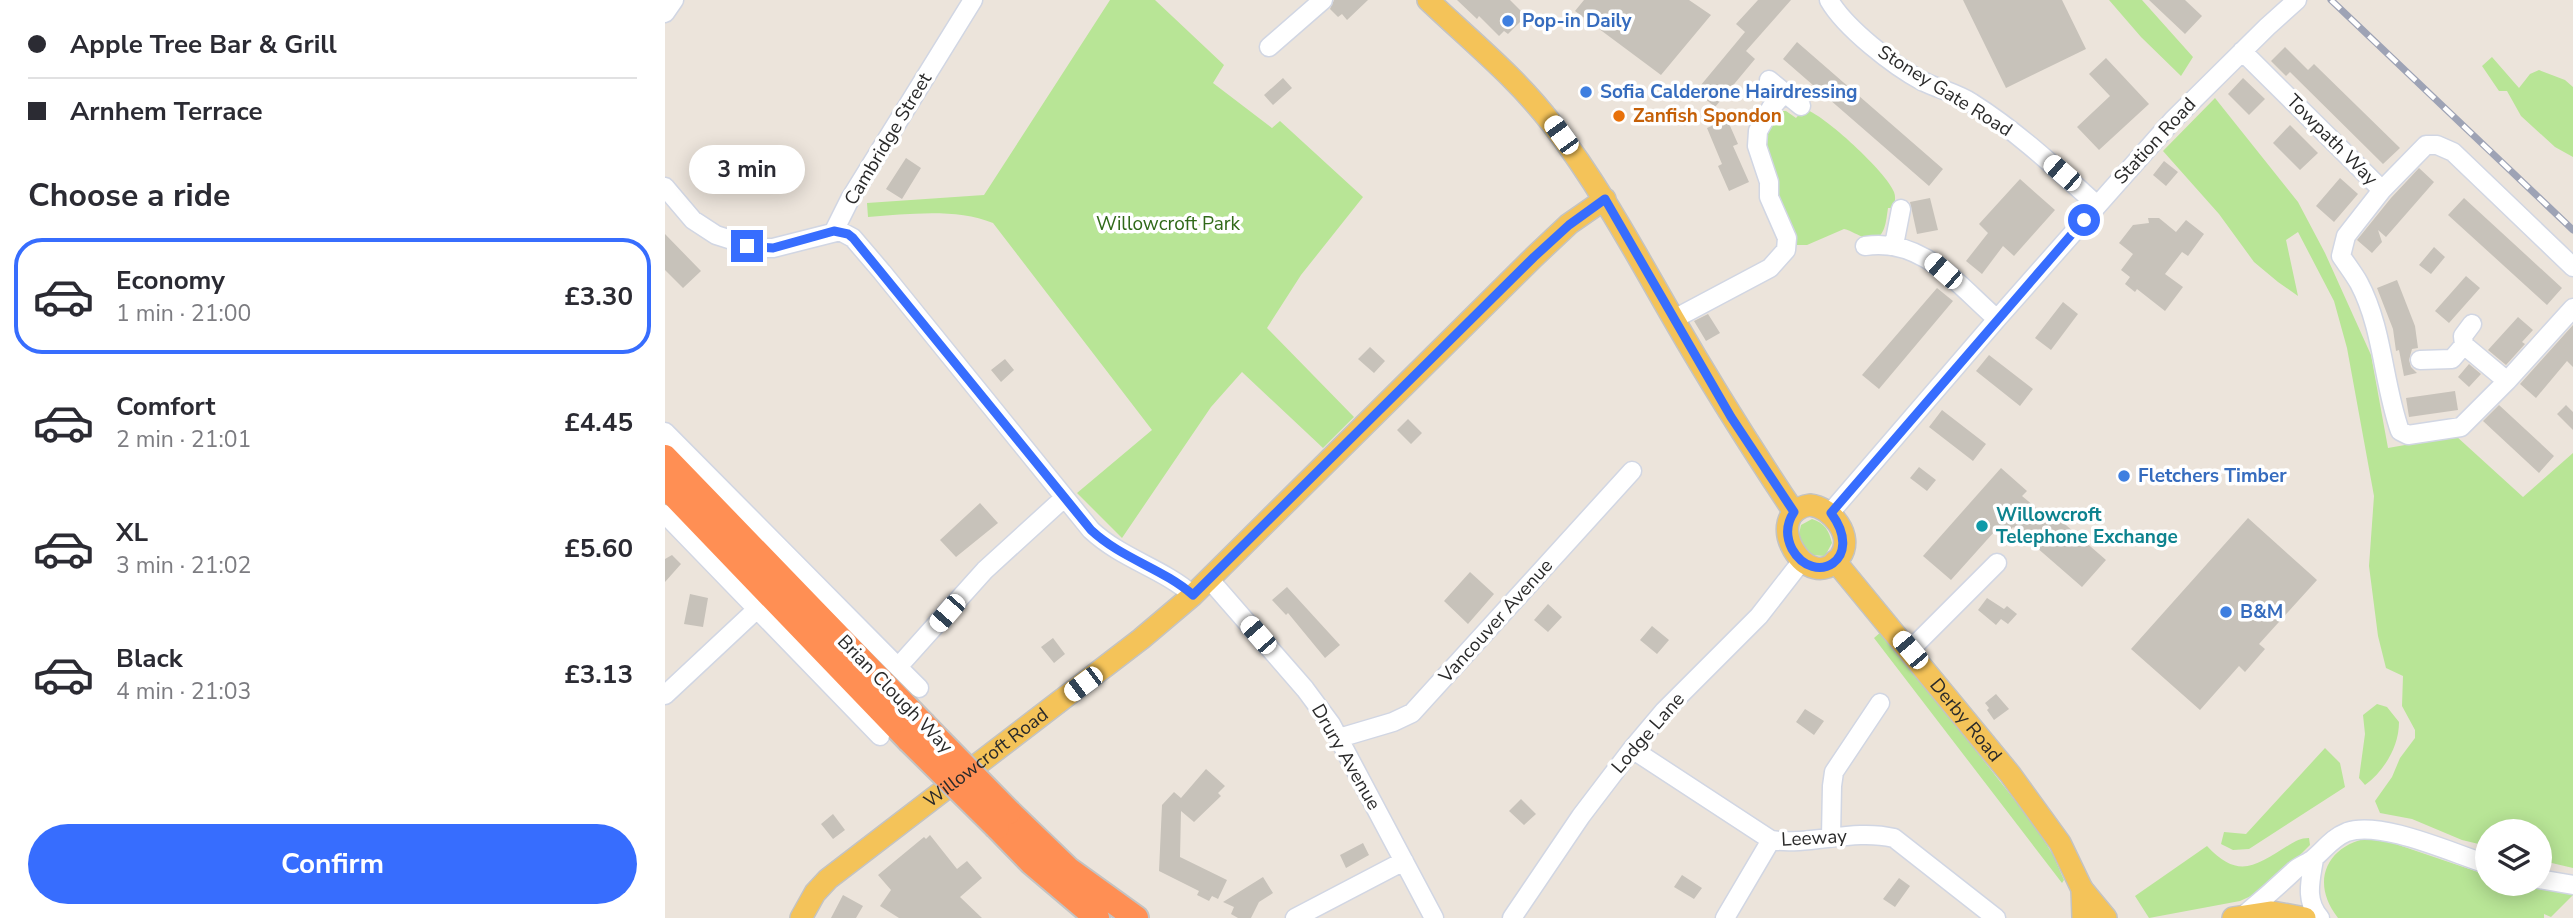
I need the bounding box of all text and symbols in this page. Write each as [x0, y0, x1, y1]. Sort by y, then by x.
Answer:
place label: Pop-in Daily [1522, 8, 1632, 34]
marker: Pop-in Daily [1500, 13, 1516, 29]
text: Apple Tree Bar & Grill [70, 27, 337, 62]
street label: Stoney Gate Road [1873, 39, 2017, 143]
street label: Cambridge Street [838, 68, 938, 210]
place label: Sofia Calderone Hairdressing [1600, 79, 1858, 105]
marker: Sofia Calderone Hairdressing [1578, 84, 1594, 100]
street label: Towpath Way [2281, 89, 2384, 192]
street label: Station Road [2108, 92, 2202, 190]
text: Arnhem Terrace [70, 94, 263, 129]
place label: Zanfish Spondon [1633, 103, 1782, 129]
marker: Zanfish Spondon [1611, 108, 1627, 124]
car [1541, 112, 1582, 158]
callout: 3 min [689, 145, 805, 194]
car [2040, 151, 2085, 195]
text: 3 min [717, 154, 777, 185]
text: Choose a ride [28, 174, 230, 217]
route start [2068, 204, 2100, 236]
park label: Willowcroft Park [1096, 211, 1241, 237]
route end [731, 230, 763, 262]
car [1921, 249, 1966, 293]
text: Economy [116, 263, 225, 298]
icon: car [32, 265, 95, 328]
text: £3.30 [564, 279, 633, 314]
text: 1 min · 21:00 [116, 298, 251, 329]
text: Comfort [116, 389, 216, 424]
icon: car [32, 391, 95, 454]
text: £4.45 [564, 405, 633, 440]
text: 2 min · 21:01 [116, 424, 251, 455]
place label: Fletchers Timber [2138, 463, 2287, 489]
marker: Fletchers Timber [2116, 468, 2132, 484]
place label: Willowcroft Telephone Exchange [1996, 502, 2178, 550]
text: XL [116, 515, 148, 550]
icon: car [32, 517, 95, 580]
marker: Willowcroft Telephone Exchange [1974, 518, 1990, 534]
text: £5.60 [564, 531, 633, 566]
text: 3 min · 21:02 [116, 550, 251, 581]
street label: Vancouver Avenue [1433, 553, 1559, 689]
car [926, 590, 969, 636]
place label: B&M [2240, 599, 2283, 625]
marker: B&M [2218, 604, 2234, 620]
car [1237, 612, 1280, 658]
car [1889, 627, 1932, 673]
street label: Brian Clough Way [832, 629, 959, 759]
text: Black [116, 641, 183, 676]
icon: car [32, 643, 95, 706]
text: £3.13 [564, 657, 633, 692]
car [1060, 663, 1107, 705]
street label: Derby Road [1924, 673, 2008, 767]
text: 4 min · 21:03 [116, 676, 251, 707]
street label: Lodge Lane [1606, 687, 1690, 779]
street label: Drury Avenue [1305, 699, 1387, 815]
street label: Willowcroft Road [919, 702, 1054, 814]
map controls [2475, 819, 2552, 896]
button: layers [2475, 819, 2552, 896]
street label: Leeway [1780, 823, 1848, 853]
button: Confirm [28, 824, 637, 904]

